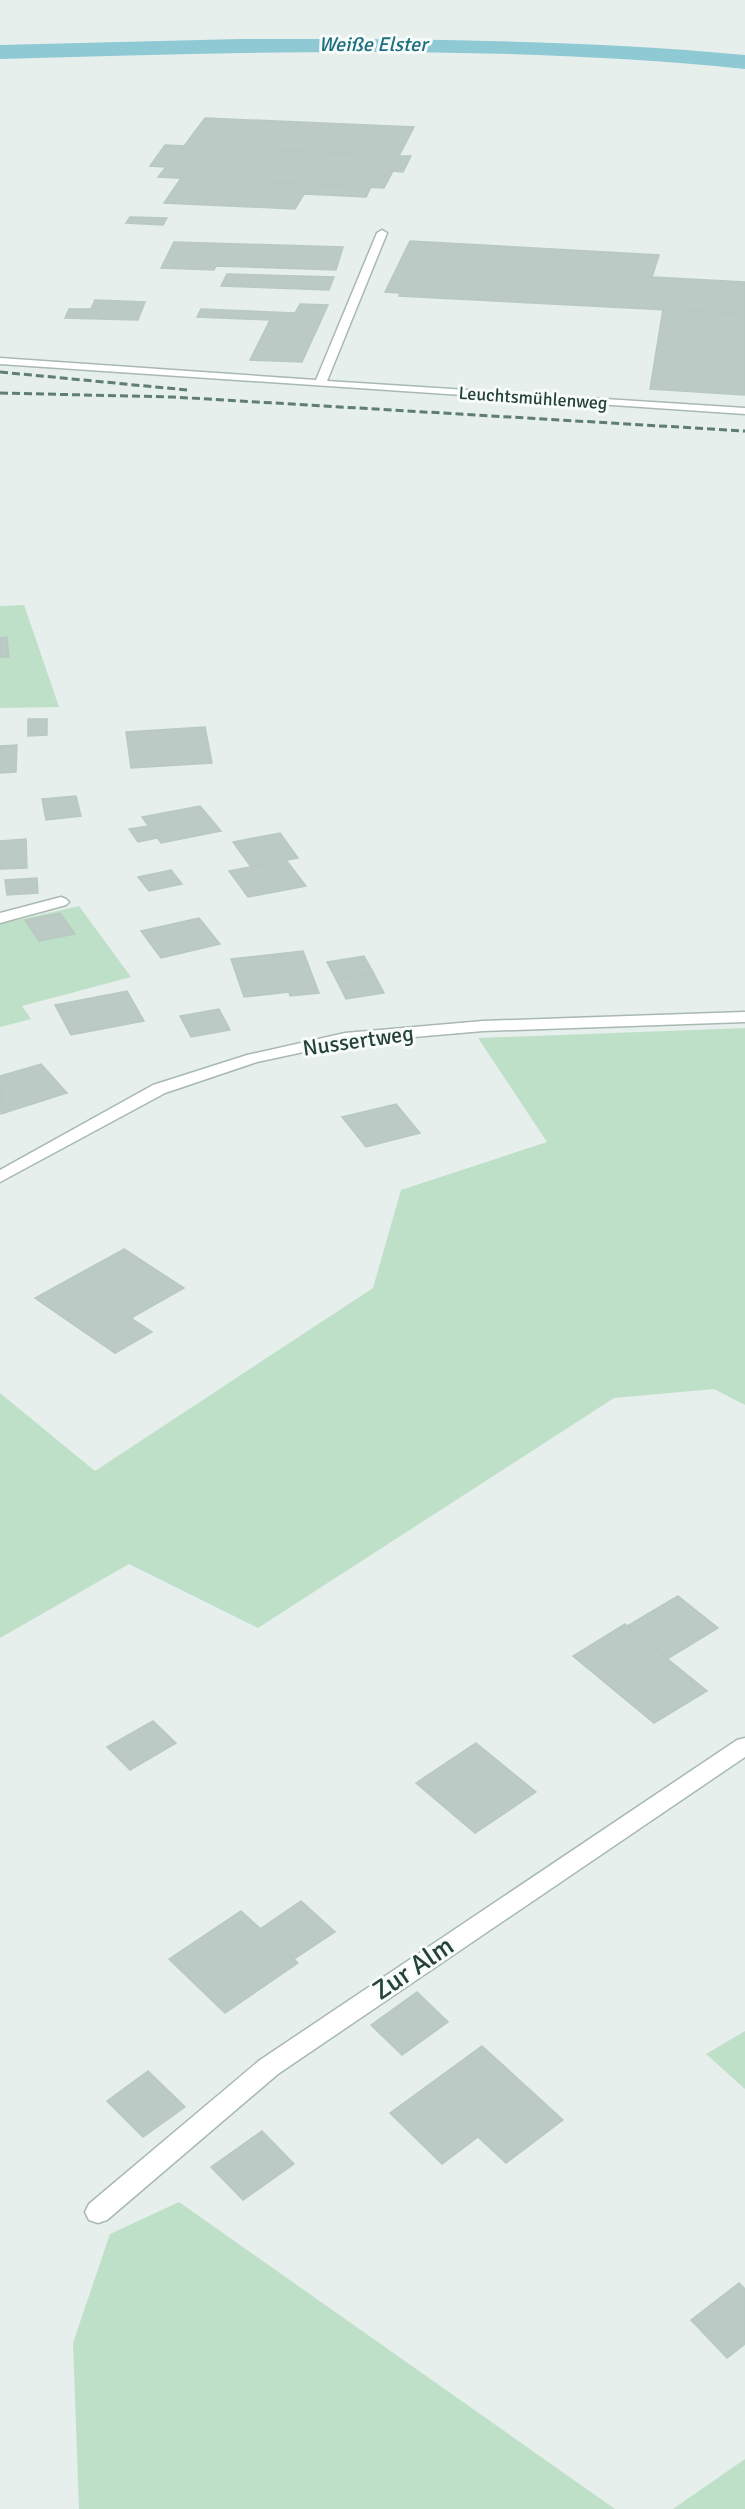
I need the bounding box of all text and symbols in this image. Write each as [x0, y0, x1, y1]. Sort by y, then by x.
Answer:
water label: Weiße Elster [319, 32, 430, 57]
street label: Leuchtsmühlenweg [458, 382, 608, 414]
street label: Nussertweg [301, 1019, 415, 1062]
street label: Zur Alm [366, 1929, 460, 2007]

